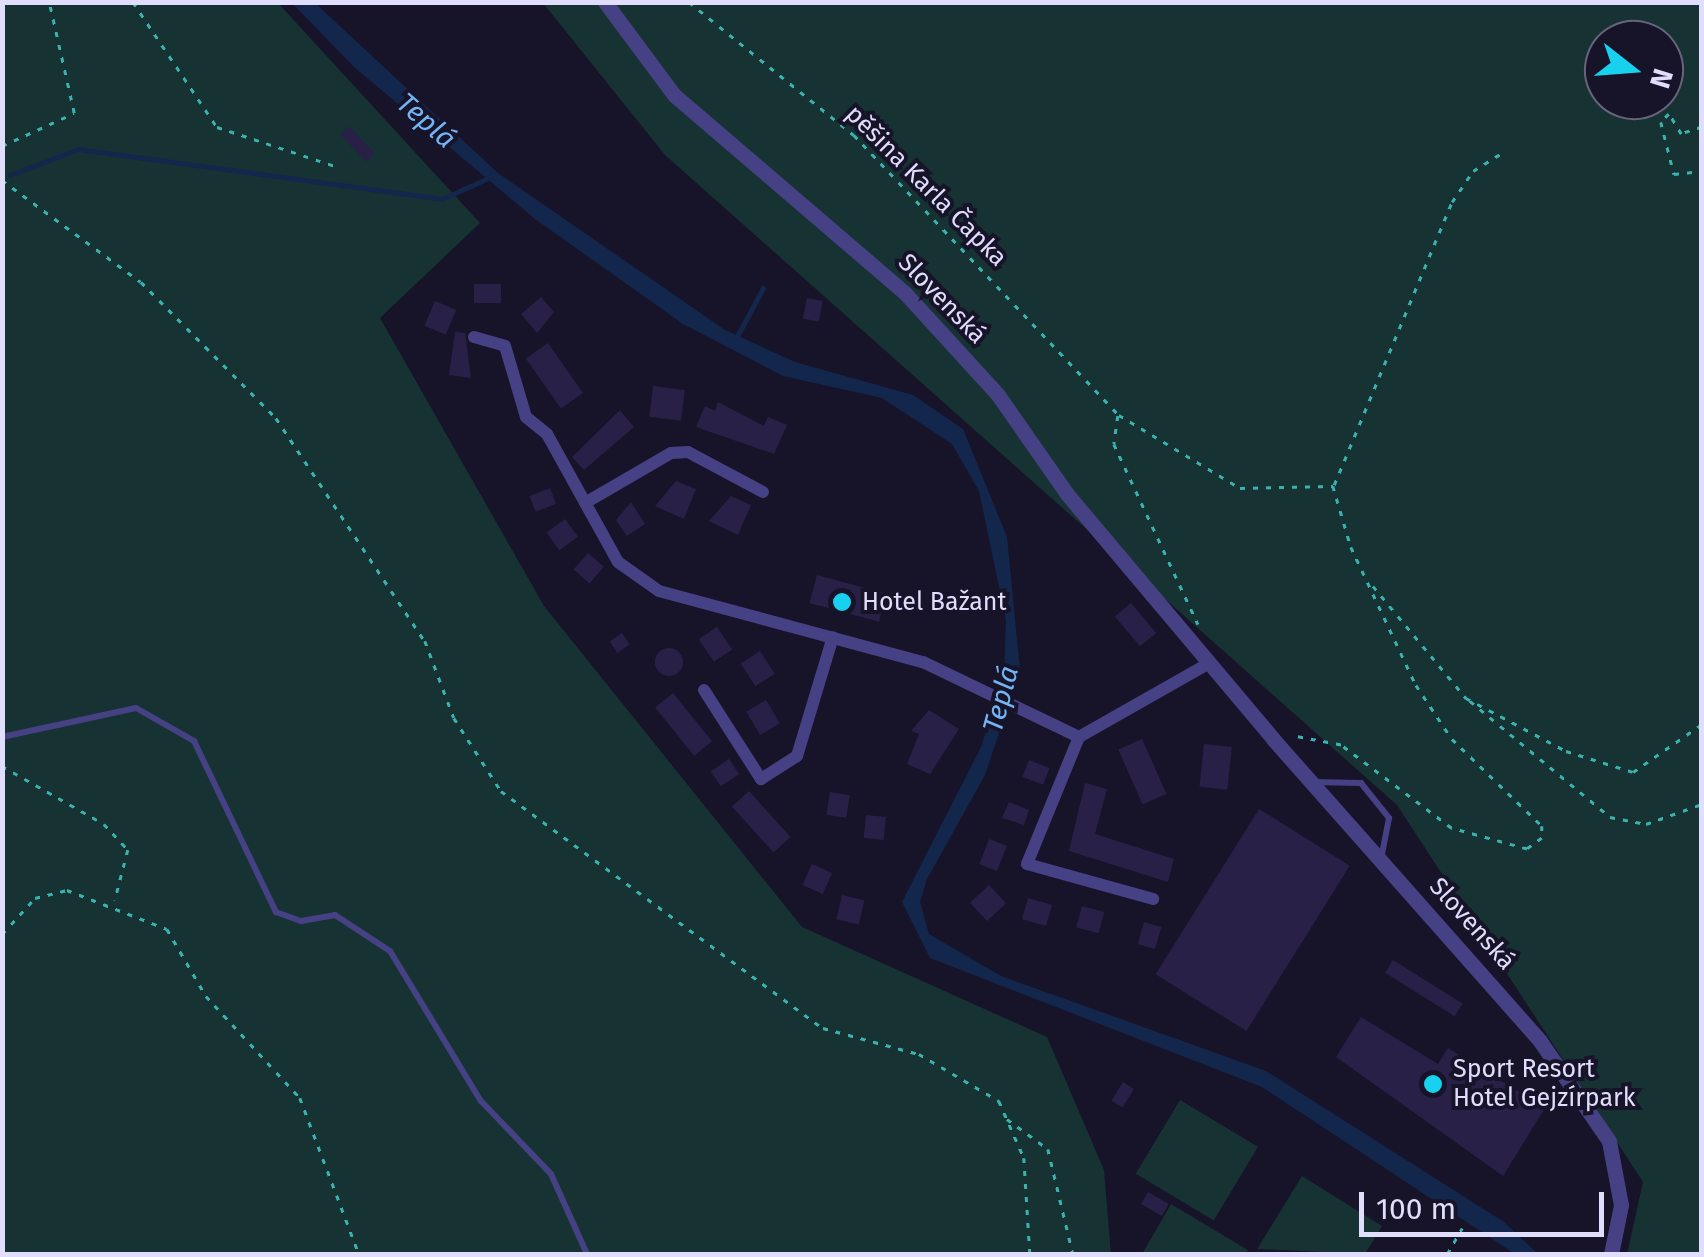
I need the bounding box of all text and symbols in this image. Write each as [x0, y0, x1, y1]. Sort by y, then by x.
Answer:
north arrow [1584, 20, 1684, 120]
text: N [1643, 65, 1680, 92]
water label: Teplá [390, 86, 462, 156]
street label: pěšina Karla Čapka [839, 99, 1013, 273]
street label: Slovenská [892, 248, 992, 350]
place label: Hotel Bažant [862, 587, 1006, 617]
marker: Hotel Bažant [831, 591, 853, 613]
water label: Teplá [976, 662, 1026, 736]
street label: Slovenská [1423, 872, 1521, 976]
place label: Sport Resort Hotel Gejzírpark [1453, 1055, 1635, 1114]
marker: Sport Resort Hotel Gejzírpark [1422, 1073, 1444, 1095]
scale bar [1364, 1172, 1609, 1234]
text: 100 m [1376, 1191, 1456, 1227]

